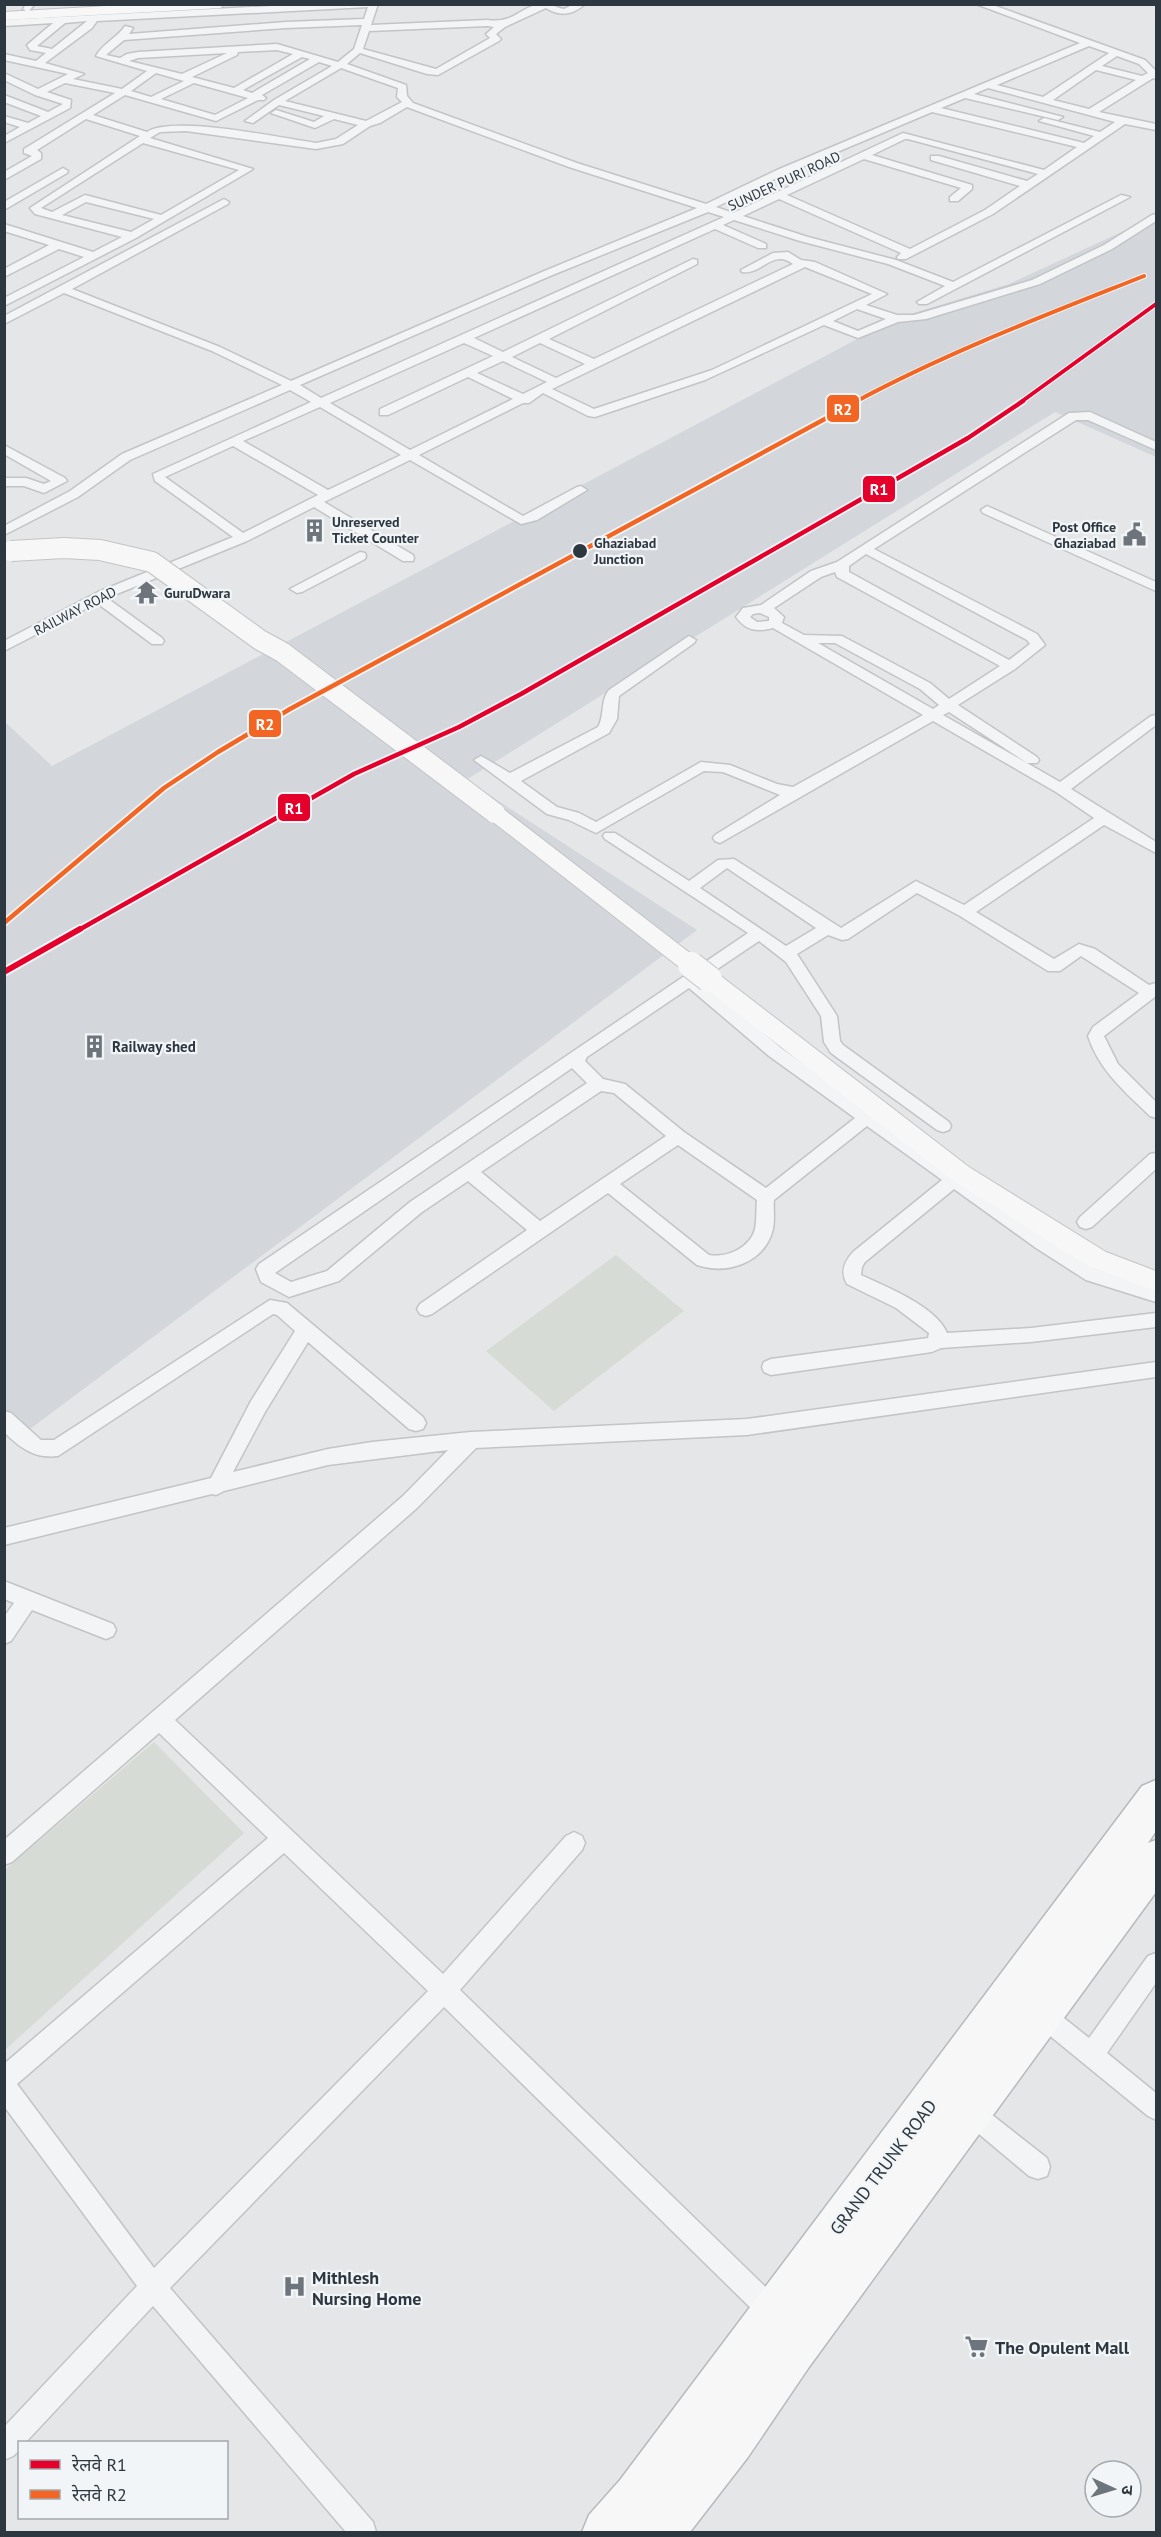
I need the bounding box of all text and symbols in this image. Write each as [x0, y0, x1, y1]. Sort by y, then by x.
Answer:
street label: SUNDER PURI ROAD [725, 147, 843, 215]
line badge: R2 [826, 394, 860, 423]
text: R2 [834, 399, 852, 419]
line badge: R1 [862, 475, 896, 503]
text: R1 [870, 479, 888, 499]
place label: Unreserved Ticket Counter [332, 513, 419, 547]
building icon: Unreserved Ticket Counter [301, 517, 327, 543]
place label: Post Office Ghaziabad [1052, 518, 1116, 552]
public building icon: Post Office Ghaziabad [1121, 522, 1147, 548]
place label: Ghaziabad Junction [593, 534, 656, 568]
marker: Ghaziabad Junction [571, 542, 589, 560]
temple icon: GuruDwara [133, 580, 159, 606]
street label: RAILWAY ROAD [31, 582, 119, 640]
place label: GuruDwara [164, 584, 231, 602]
line badge: R2 [248, 709, 282, 738]
text: R2 [256, 714, 274, 734]
line badge: R1 [277, 793, 311, 822]
text: R1 [285, 798, 303, 818]
building icon: Railway shed [81, 1033, 107, 1059]
place label: Railway shed [112, 1037, 196, 1056]
street label: GRAND TRUNK ROAD [825, 2095, 941, 2239]
place label: Mithlesh Nursing Home [312, 2266, 421, 2310]
hospital icon: Mithlesh Nursing Home [281, 2274, 307, 2300]
supermarket icon: The Opulent Mall [964, 2334, 990, 2360]
place label: The Opulent Mall [995, 2336, 1130, 2359]
legend [18, 2441, 228, 2519]
text: रेलवे R1 [71, 2453, 127, 2476]
north arrow [1083, 2459, 1143, 2519]
text: रेलवे R2 [71, 2483, 127, 2506]
text: उ [1118, 2485, 1138, 2496]

